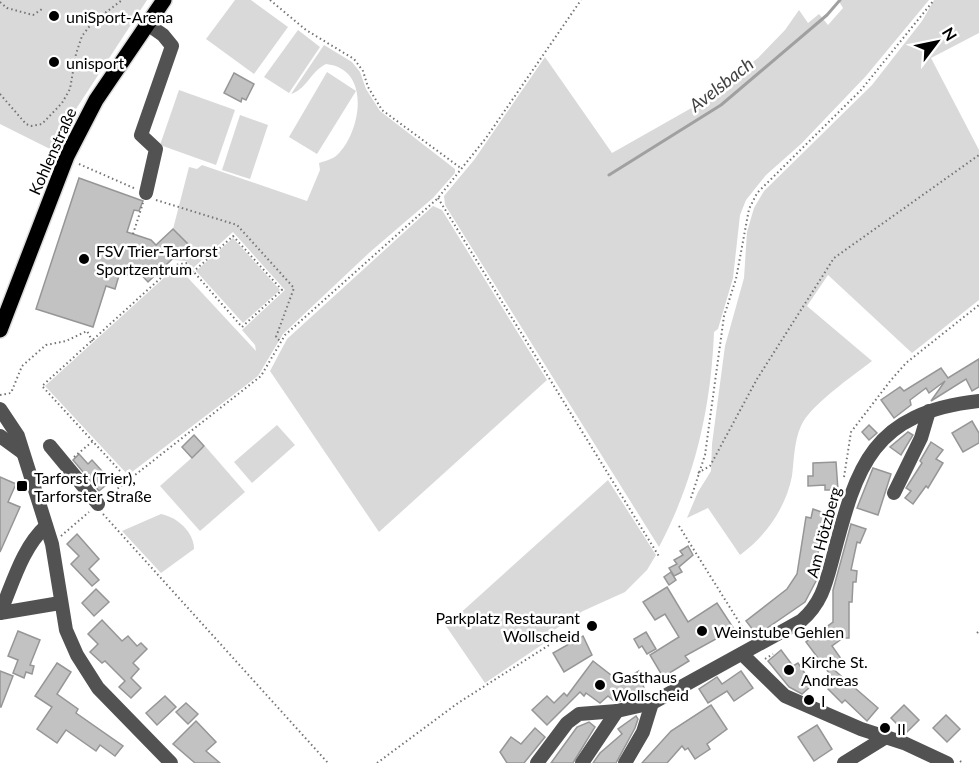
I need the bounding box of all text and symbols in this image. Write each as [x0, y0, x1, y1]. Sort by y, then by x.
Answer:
place label: uniSport-Arena [66, 7, 173, 26]
marker: uniSport-Arena [47, 9, 61, 23]
north arrow [907, 12, 967, 72]
text: N [939, 24, 961, 44]
water label: Avelsbach [684, 52, 757, 116]
place label: unisport [66, 53, 124, 72]
marker: unisport [47, 55, 61, 69]
street label: Kohlenstraße [24, 105, 80, 197]
place label: FSV Trier-Tarforst Sportzentrum [96, 241, 218, 278]
marker: FSV Trier-Tarforst Sportzentrum [77, 252, 91, 266]
place label: Tarforst (Trier), Tarforster Straße [34, 468, 152, 505]
marker: Tarforst (Trier), Tarforster Straße [15, 479, 29, 493]
street label: Am Hötzberg [802, 484, 844, 580]
place label: Parkplatz Restaurant Wollscheid [435, 608, 580, 645]
marker: Parkplatz Restaurant Wollscheid [585, 619, 599, 633]
place label: Weinstube Gehlen [714, 622, 844, 641]
marker: Weinstube Gehlen [695, 624, 709, 638]
place label: Kirche St. Andreas [801, 652, 868, 689]
marker: Kirche St. Andreas [782, 663, 796, 677]
place label: Gasthaus Wollscheid [612, 667, 689, 704]
marker: Gasthaus Wollscheid [593, 678, 607, 692]
place label: I [821, 691, 825, 710]
marker: I [802, 693, 816, 707]
place label: II [897, 719, 906, 738]
marker: II [878, 721, 892, 735]

